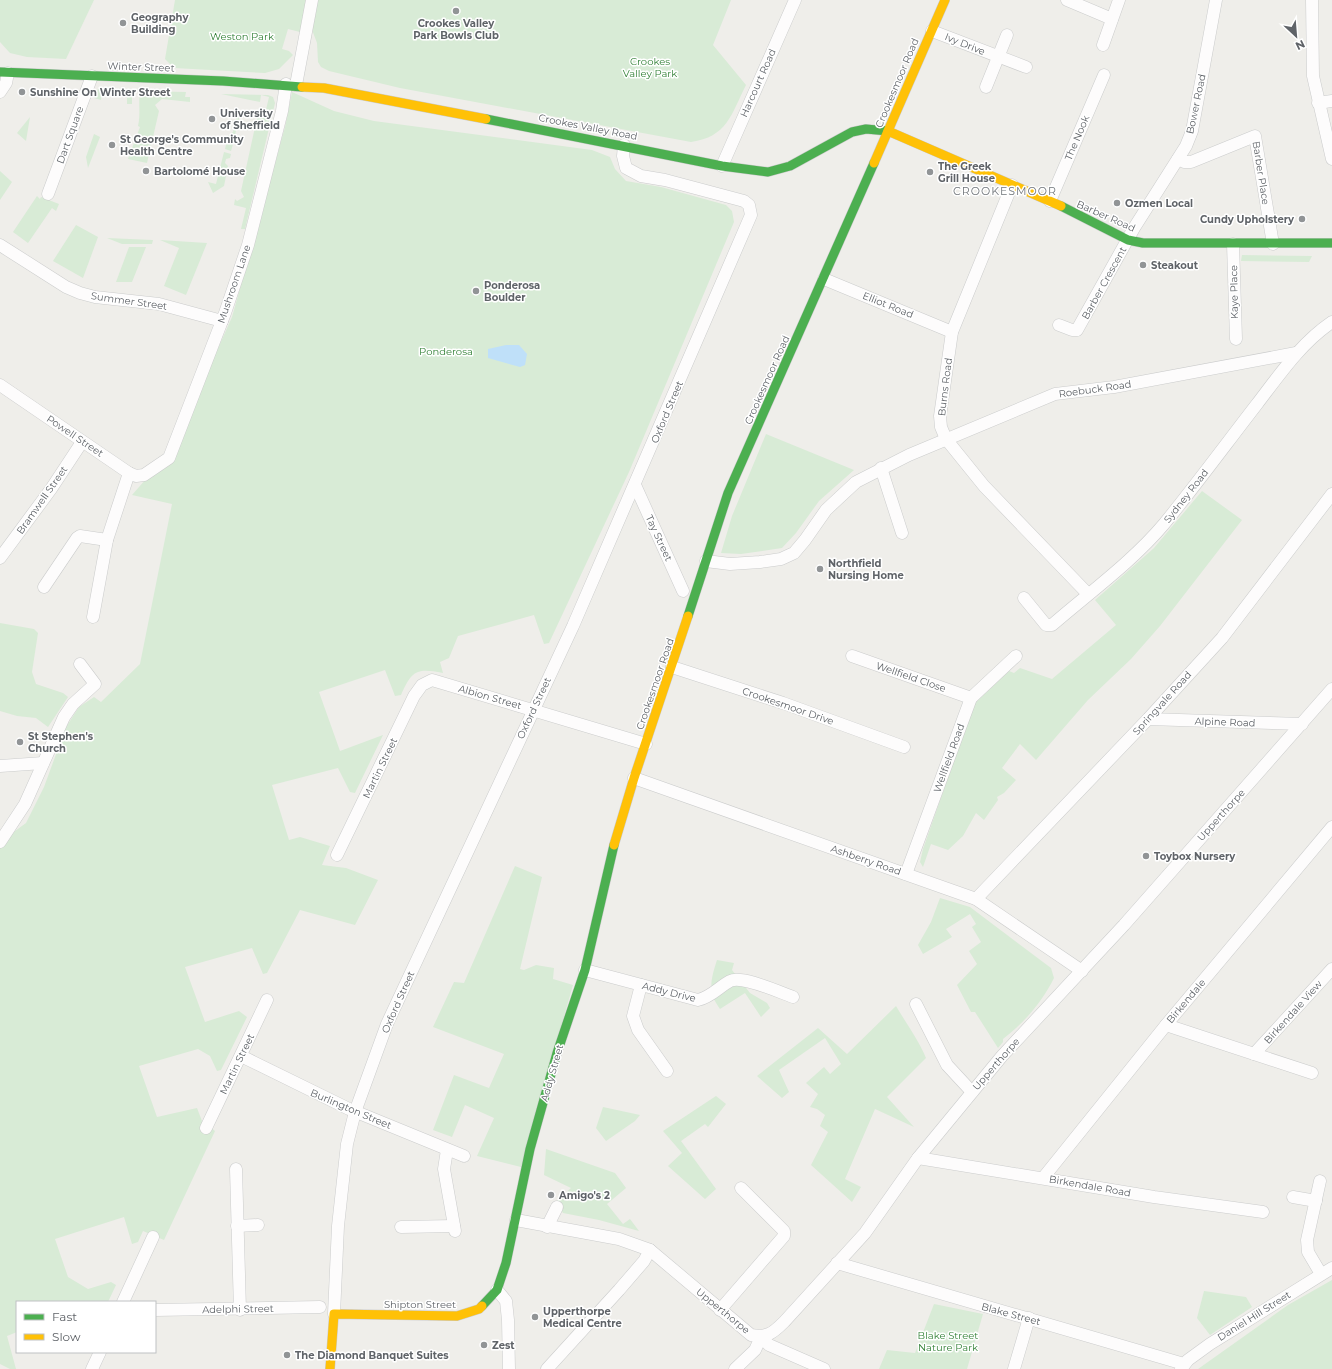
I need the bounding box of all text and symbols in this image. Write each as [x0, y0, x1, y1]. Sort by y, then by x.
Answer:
marker: Crookes Valley Park Bowls Club [451, 6, 461, 16]
place label: Geography Building [131, 11, 189, 36]
north arrow [1276, 16, 1316, 56]
place label: Crookes Valley Park Bowls Club [413, 17, 499, 42]
marker: Geography Building [118, 18, 128, 28]
park label: Weston Park [210, 30, 274, 43]
street label: Ivy Drive [943, 30, 987, 58]
street label: Crookesmoor Road [872, 36, 922, 130]
text: N [1293, 37, 1307, 53]
street label: Harcourt Road [737, 47, 779, 119]
park label: Crookes Valley Park [623, 55, 677, 80]
street label: Winter Street [107, 59, 175, 75]
street label: Bower Road [1183, 73, 1209, 135]
place label: Sunshine On Winter Street [30, 86, 171, 99]
marker: Sunshine On Winter Street [17, 87, 27, 97]
street label: Dart Square [54, 104, 86, 166]
place label: University of Sheffield [220, 107, 280, 132]
street label: Crookes Valley Road [537, 111, 639, 143]
street label: The Nook [1062, 113, 1092, 163]
marker: University of Sheffield [207, 114, 217, 124]
place label: St George's Community Health Centre [120, 133, 244, 158]
marker: St George's Community Health Centre [107, 140, 117, 150]
street label: Barber Place [1250, 140, 1272, 206]
place label: The Greek Grill House [938, 160, 995, 185]
place label: Bartolomé House [154, 165, 245, 178]
marker: Bartolomé House [141, 166, 151, 176]
marker: The Greek Grill House [925, 167, 935, 177]
district label: CROOKESMOOR [953, 184, 1057, 198]
street label: Barber Road [1075, 197, 1137, 235]
place label: Ozmen Local [1125, 197, 1193, 210]
marker: Ozmen Local [1112, 198, 1122, 208]
place label: Cundy Upholstery [1200, 213, 1295, 226]
marker: Cundy Upholstery [1297, 214, 1307, 224]
street label: Mushroom Lane [214, 243, 254, 325]
street label: Barber Crescent [1079, 244, 1129, 322]
place label: Steakout [1151, 259, 1199, 272]
marker: Steakout [1138, 260, 1148, 270]
street label: Kaye Place [1227, 265, 1241, 319]
place label: Ponderosa Boulder [484, 279, 540, 304]
marker: Ponderosa Boulder [471, 286, 481, 296]
street label: Summer Street [90, 289, 168, 313]
street label: Elliot Road [861, 289, 915, 321]
street label: Crookesmoor Road [742, 333, 792, 427]
park label: Ponderosa [419, 345, 473, 358]
street label: Burns Road [935, 357, 955, 417]
street label: Roebuck Road [1058, 377, 1132, 401]
street label: Oxford Street [648, 379, 686, 445]
street label: Powell Street [44, 412, 106, 460]
street label: Bramwell Street [14, 463, 70, 537]
street label: Sydney Road [1161, 466, 1211, 526]
street label: Tay Street [643, 513, 675, 563]
place label: Northfield Nursing Home [828, 557, 904, 582]
marker: Northfield Nursing Home [815, 564, 825, 574]
street label: Crookesmoor Road [633, 636, 677, 732]
street label: Wellfield Close [874, 659, 948, 695]
street label: Springvale Road [1130, 668, 1194, 738]
street label: Oxford Street [514, 675, 554, 741]
street label: Albion Street [457, 682, 523, 712]
street label: Crookesmoor Drive [740, 684, 836, 728]
street label: Alpine Road [1194, 714, 1256, 730]
street label: Wellfield Road [931, 722, 967, 794]
place label: St Stephen's Church [28, 730, 94, 755]
street label: Martin Street [360, 735, 400, 801]
marker: St Stephen's Church [15, 737, 25, 747]
street label: Upperthorpe [1194, 786, 1248, 844]
street label: Ashberry Road [829, 842, 903, 878]
place label: Toybox Nursery [1154, 850, 1236, 863]
marker: Toybox Nursery [1141, 851, 1151, 861]
street label: Oxford Street [378, 969, 418, 1035]
street label: Birkendale [1164, 976, 1208, 1026]
street label: Birkendale View [1261, 977, 1325, 1046]
street label: Addy Drive [641, 979, 697, 1005]
street label: Martin Street [217, 1031, 257, 1097]
street label: Upperthorpe [970, 1035, 1022, 1093]
street label: Addy Street [538, 1043, 566, 1103]
street label: Burlington Street [308, 1086, 394, 1132]
street label: Birkendale Road [1048, 1172, 1132, 1200]
place label: Amigo's 2 [558, 1189, 610, 1202]
marker: Amigo's 2 [546, 1190, 556, 1200]
street label: Upperthorpe [693, 1285, 753, 1337]
street label: Daniel Hill Street [1215, 1288, 1293, 1344]
street label: Shipton Street [384, 1298, 456, 1311]
street label: Blake Street [980, 1300, 1042, 1328]
legend [16, 1301, 156, 1353]
street label: Adelphi Street [202, 1302, 274, 1316]
place label: Upperthorpe Medical Centre [543, 1305, 622, 1330]
text: Fast [52, 1309, 77, 1324]
marker: Upperthorpe Medical Centre [530, 1312, 540, 1322]
text: Slow [52, 1329, 81, 1344]
park label: Blake Street Nature Park [918, 1329, 978, 1354]
place label: Zest [492, 1339, 515, 1352]
marker: Zest [479, 1340, 489, 1350]
place label: The Diamond Banquet Suites [295, 1349, 449, 1362]
marker: The Diamond Banquet Suites [282, 1350, 292, 1360]

